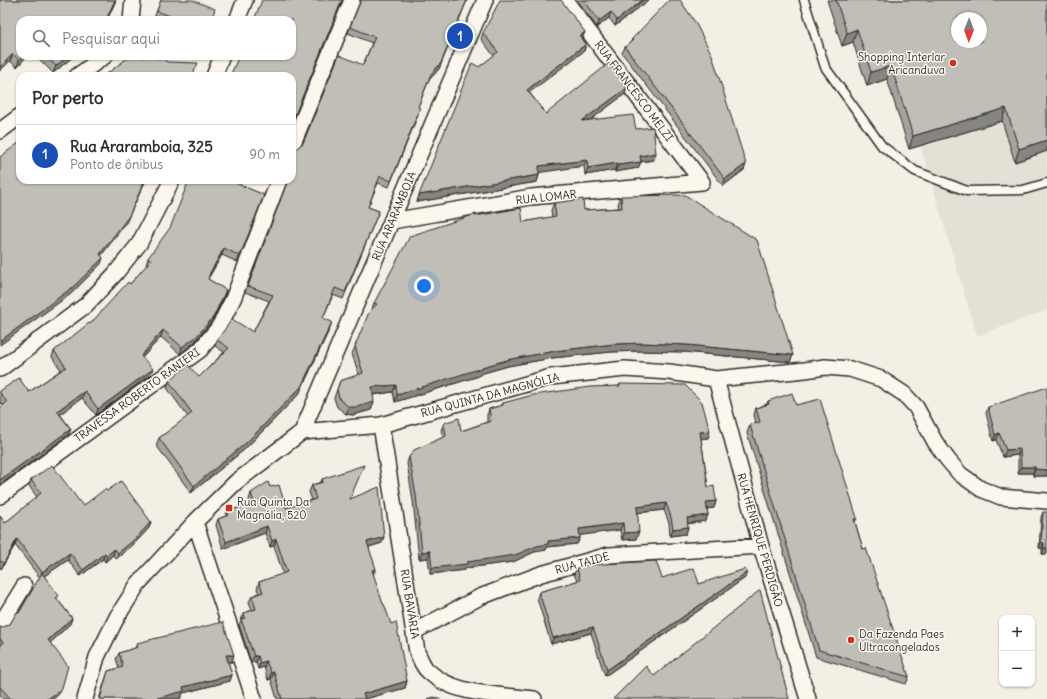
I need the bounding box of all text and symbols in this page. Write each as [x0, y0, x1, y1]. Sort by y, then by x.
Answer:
north arrow [951, 12, 987, 48]
search box [16, 16, 296, 60]
pin: 1 [447, 21, 473, 51]
icon: search [30, 27, 52, 49]
text: Pesquisar aqui [62, 29, 160, 48]
street label: RUA FRANCESCO MELZI [592, 38, 677, 144]
place label: Shopping Interlar Aricanduva [858, 50, 946, 77]
marker: Shopping Interlar Aricanduva [948, 58, 958, 68]
text: Por perto [32, 87, 103, 109]
text: Rua Araramboia, 325 [70, 137, 213, 156]
text: 1 [42, 146, 48, 163]
text: 90 m [249, 146, 280, 163]
text: Ponto de ônibus [70, 156, 163, 173]
street label: RUA ARARAMBOIA [369, 169, 419, 263]
street label: RUA LOMAR [515, 187, 577, 207]
your location [414, 276, 434, 296]
street label: TRAVESSA ROBERTO RANIERI [71, 345, 203, 445]
street label: RUA QUINTA DA MAGNÓLIA [419, 369, 561, 420]
street label: RUA HENRIQUE PERDIGÃO [734, 472, 786, 608]
place label: Rua Quinta Da Magnólia, 520 [237, 495, 309, 522]
marker: Rua Quinta Da Magnólia, 520 [224, 503, 234, 513]
street label: RUA TAIDE [553, 549, 611, 577]
street label: RUA BAVÁRIA [398, 568, 423, 640]
map controls [999, 615, 1035, 687]
button: + [999, 615, 1035, 651]
place label: Da Fazenda Paes Ultracongelados [859, 627, 944, 654]
marker: Da Fazenda Paes Ultracongelados [846, 635, 856, 645]
button: − [999, 651, 1035, 687]

